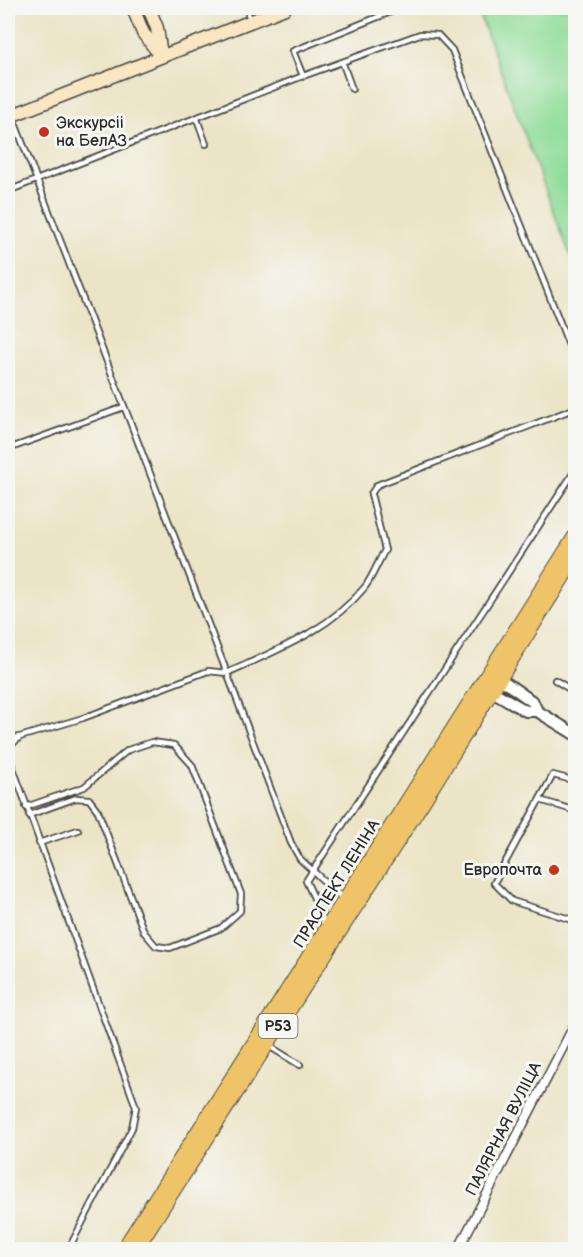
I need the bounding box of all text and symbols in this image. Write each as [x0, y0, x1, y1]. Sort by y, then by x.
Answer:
place label: Экскурсіі на БелАЗ [56, 114, 127, 151]
marker: Экскурсіі на БелАЗ [37, 125, 51, 139]
street label: ПРАСПЕКТ ЛЕНІНА [290, 816, 384, 952]
place label: Европочта [463, 861, 543, 880]
marker: Европочта [547, 863, 561, 877]
road number: Р53 [258, 1014, 298, 1038]
street label: ПАЛЯРНАЯ ВУЛІЦА [462, 1059, 546, 1199]

